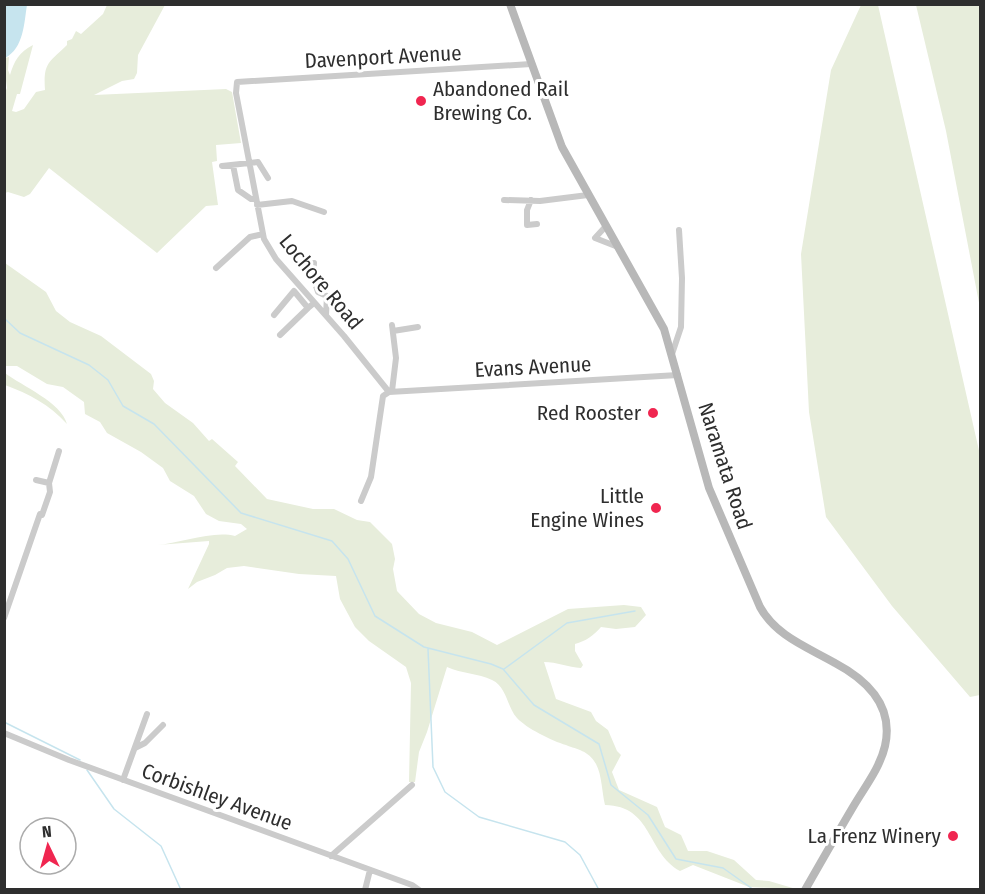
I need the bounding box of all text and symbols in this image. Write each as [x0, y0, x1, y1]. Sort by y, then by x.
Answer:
street label: Davenport Avenue [304, 40, 462, 74]
place label: Abandoned Rail Brewing Co. [433, 76, 569, 126]
marker: Abandoned Rail Brewing Co. [414, 94, 428, 108]
street label: Lochore Road [274, 229, 368, 335]
street label: Evans Avenue [474, 351, 592, 383]
street label: Naramata Road [692, 399, 758, 533]
place label: Red Rooster [537, 400, 642, 426]
marker: Red Rooster [646, 406, 660, 420]
place label: Little Engine Wines [530, 483, 644, 533]
marker: Little Engine Wines [649, 501, 663, 515]
street label: Corbishley Avenue [138, 758, 296, 836]
north arrow [18, 816, 78, 876]
text: N [41, 822, 52, 841]
place label: La Frenz Winery [808, 823, 942, 849]
marker: La Frenz Winery [946, 829, 960, 843]

